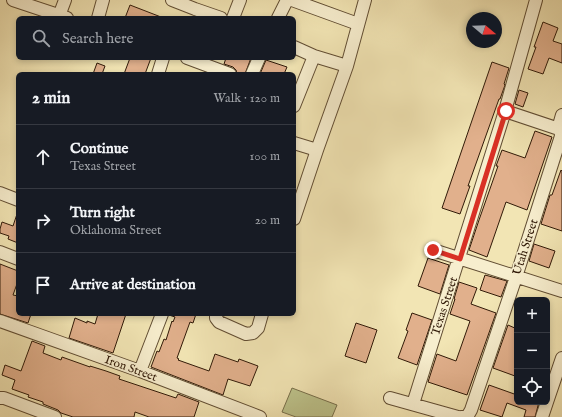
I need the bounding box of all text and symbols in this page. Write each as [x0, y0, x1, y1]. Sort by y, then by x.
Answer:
north arrow [466, 12, 502, 48]
search box [16, 16, 296, 60]
icon: search [30, 27, 52, 49]
text: Search here [62, 29, 133, 48]
text: 2 min [32, 88, 70, 109]
text: Walk · 120 m [214, 90, 280, 107]
route start [497, 102, 515, 120]
text: Continue [70, 139, 128, 158]
icon: ahead [32, 146, 54, 168]
text: 100 m [250, 148, 280, 165]
text: Texas Street [70, 158, 136, 175]
text: Turn right [70, 203, 135, 222]
icon: right [32, 210, 54, 232]
text: 20 m [255, 212, 280, 229]
street label: Utah Street [509, 217, 542, 277]
text: Oklahoma Street [70, 222, 162, 239]
route end [424, 241, 442, 259]
icon: arrive [32, 274, 54, 296]
text: Arrive at destination [70, 275, 196, 294]
street label: Texas Street [428, 275, 461, 337]
map controls [514, 297, 550, 405]
button: + [514, 297, 550, 333]
button: − [514, 333, 550, 369]
street label: Iron Street [103, 352, 159, 385]
button: locate [514, 369, 550, 405]

